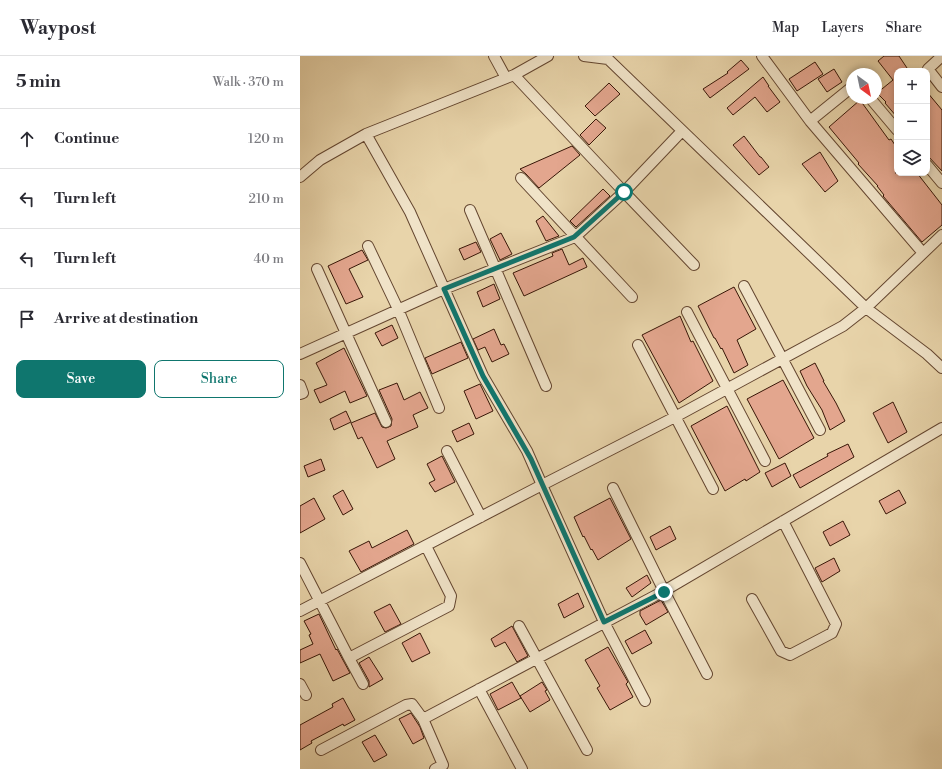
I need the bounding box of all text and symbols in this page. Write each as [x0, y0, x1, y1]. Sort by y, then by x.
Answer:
text: Waypost [20, 16, 96, 40]
text: Map [772, 19, 799, 37]
text: Layers [821, 19, 864, 37]
text: Share [886, 19, 922, 37]
north arrow [846, 68, 882, 104]
map controls [894, 68, 930, 176]
button: + [894, 68, 930, 104]
text: 5 min [16, 71, 61, 93]
text: Walk · 370 m [212, 74, 284, 90]
button: − [894, 104, 930, 140]
icon: ahead [16, 128, 38, 150]
text: Continue [54, 129, 119, 148]
text: 120 m [248, 131, 284, 147]
button: layers [894, 140, 930, 176]
route start [615, 183, 633, 201]
icon: left [16, 188, 38, 210]
text: Turn left [54, 189, 116, 208]
text: 210 m [249, 191, 284, 207]
icon: left [16, 248, 38, 270]
text: Turn left [54, 249, 116, 268]
text: 40 m [254, 251, 284, 267]
icon: arrive [16, 308, 38, 330]
text: Arrive at destination [54, 309, 198, 328]
button: Save [16, 360, 146, 398]
button: Share [154, 360, 284, 398]
route end [655, 583, 673, 601]

